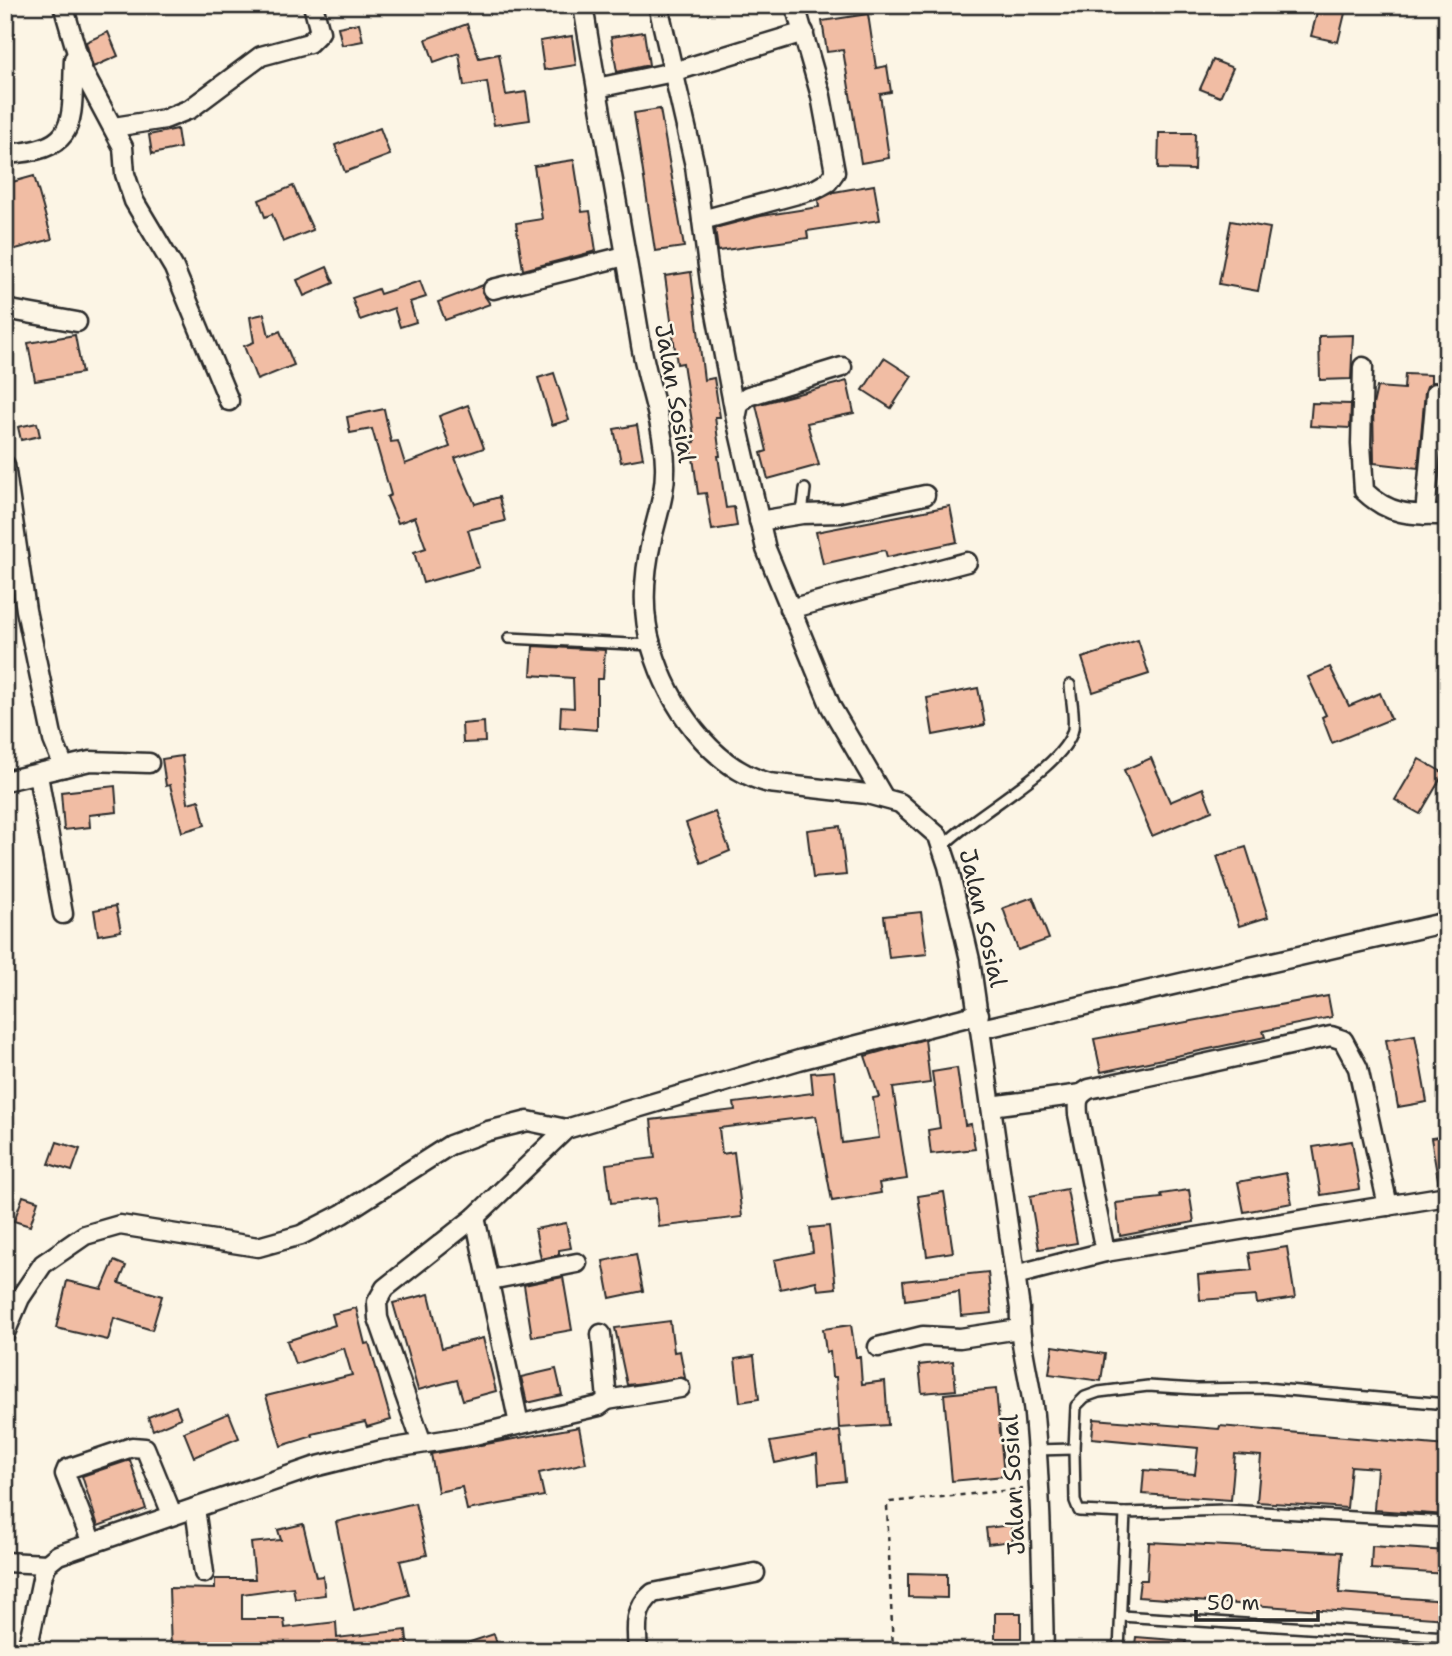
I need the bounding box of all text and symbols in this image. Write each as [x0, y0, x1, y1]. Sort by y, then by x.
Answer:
street label: Jalan Sosial [647, 321, 703, 466]
street label: Jalan Sosial [952, 846, 1015, 991]
street label: Jalan Sosial [993, 1413, 1033, 1556]
scale bar [1196, 1579, 1319, 1623]
text: 50 m [1207, 1589, 1260, 1617]

